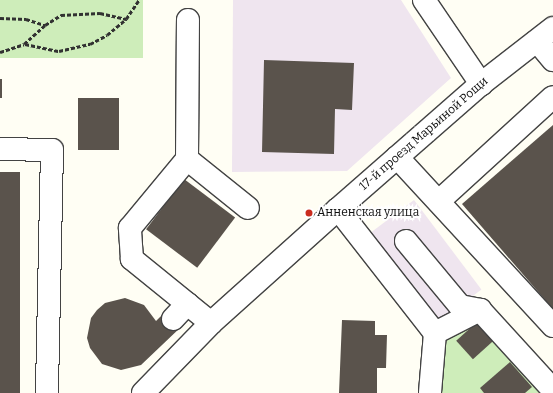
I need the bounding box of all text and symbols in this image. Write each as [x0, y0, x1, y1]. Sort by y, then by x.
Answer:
street label: 17-й проезд Марьиной Рощи [357, 74, 491, 194]
place label: Анненская улица [317, 206, 419, 220]
marker: Анненская улица [304, 208, 314, 218]

